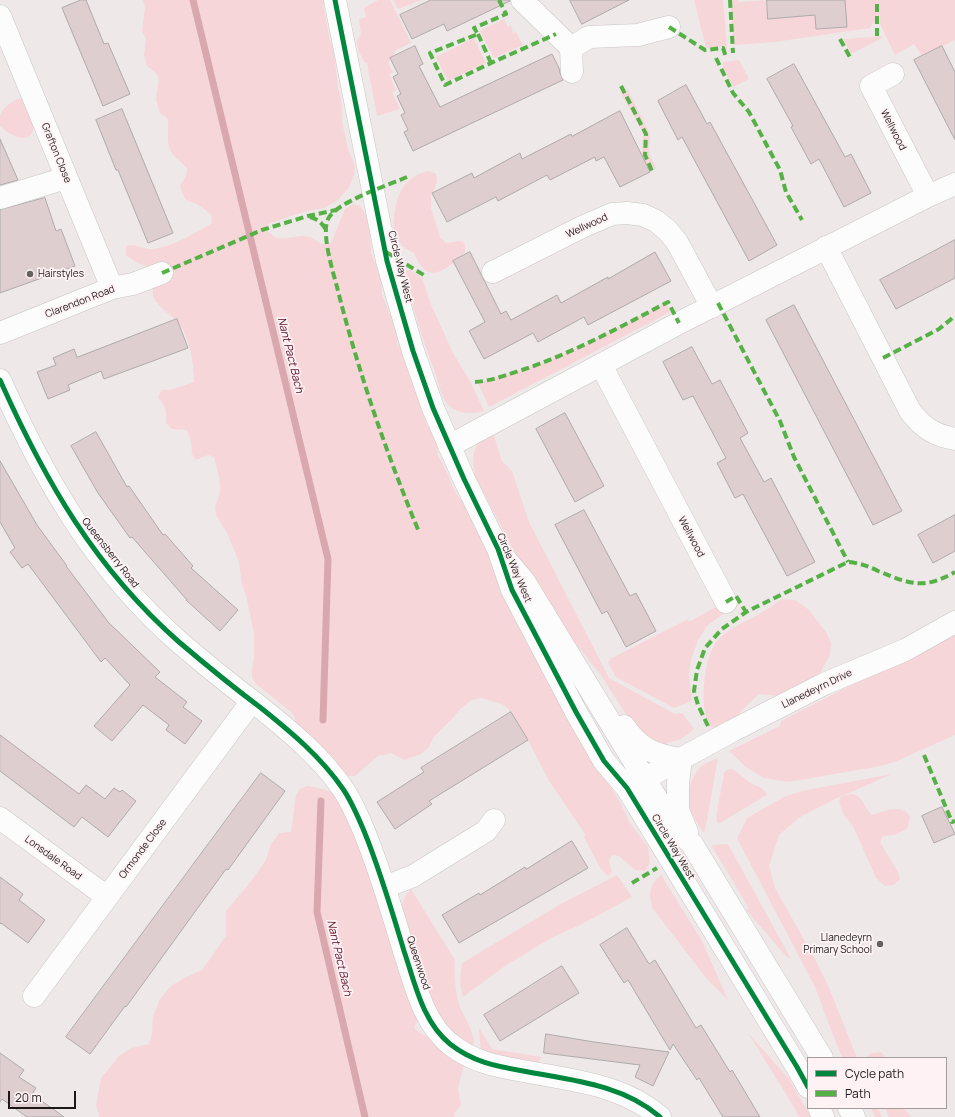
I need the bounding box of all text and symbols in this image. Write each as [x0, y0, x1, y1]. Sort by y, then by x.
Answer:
street label: Wellwood [878, 107, 908, 153]
street label: Grafton Close [39, 121, 73, 185]
street label: Wellwood [564, 211, 610, 241]
street label: Circle Way West [385, 230, 415, 304]
place label: Hairstyles [38, 268, 84, 280]
marker: Hairstyles [25, 269, 35, 279]
street label: Clarendon Road [43, 283, 117, 321]
water label: Nant Pact Bach [274, 316, 306, 394]
street label: Wellwood [675, 515, 707, 559]
street label: Queensberry Road [79, 516, 141, 590]
street label: Circle Way West [494, 532, 534, 604]
street label: Llanedeyrn Drive [780, 667, 854, 711]
street label: Circle Way West [649, 812, 697, 882]
street label: Ormonde Close [117, 817, 169, 881]
street label: Lonsdale Road [22, 833, 84, 883]
water label: Nant Pact Bach [324, 919, 354, 997]
place label: Llanedeyrn Primary School [803, 932, 872, 956]
street label: Queenwood [404, 935, 432, 991]
marker: Llanedeyrn Primary School [875, 939, 885, 949]
legend [807, 1057, 947, 1109]
text: Cycle path [845, 1065, 904, 1082]
scale bar [10, 1083, 78, 1109]
text: Path [845, 1085, 871, 1102]
text: 20 m [15, 1089, 42, 1106]

